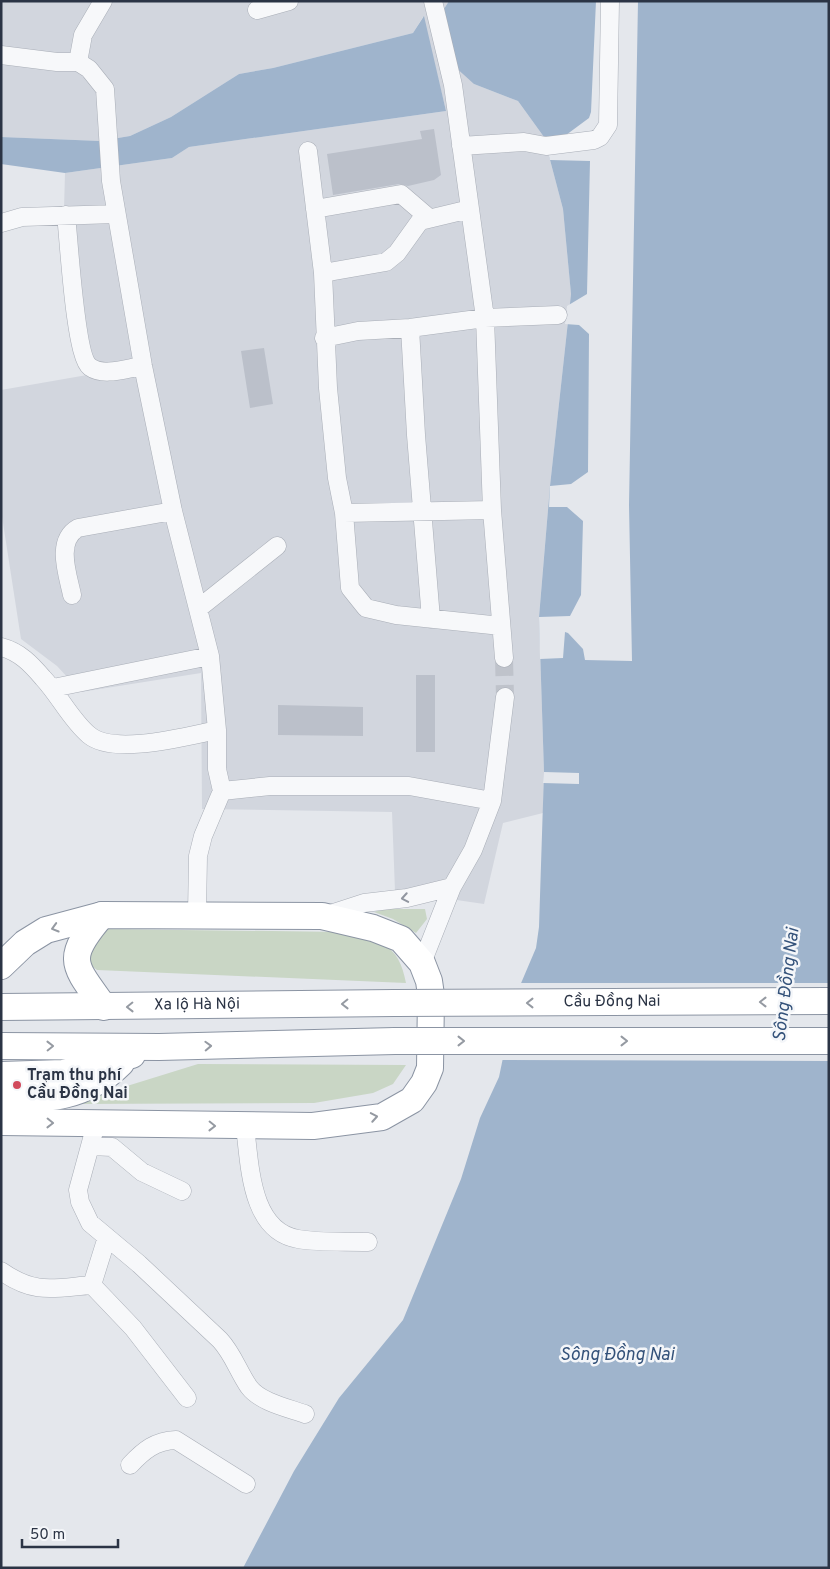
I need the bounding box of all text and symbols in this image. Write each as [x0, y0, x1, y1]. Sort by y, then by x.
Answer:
one-way arrow [400, 893, 409, 903]
one-way arrow [51, 922, 59, 932]
water label: Sông Đồng Nai [768, 925, 806, 1043]
street label: Cầu Đồng Nai [563, 991, 661, 1012]
street label: Xa lộ Hà Nội [154, 995, 240, 1015]
one-way arrow [758, 997, 766, 1007]
one-way arrow [526, 998, 534, 1008]
one-way arrow [341, 999, 348, 1009]
one-way arrow [126, 1002, 134, 1012]
one-way arrow [458, 1036, 465, 1046]
one-way arrow [620, 1036, 628, 1046]
one-way arrow [46, 1041, 54, 1051]
one-way arrow [204, 1041, 212, 1051]
place label: Trạm thu phí Cầu Đồng Nai [27, 1066, 128, 1104]
marker: Trạm thu phí Cầu Đồng Nai [11, 1079, 23, 1091]
one-way arrow [370, 1113, 379, 1123]
one-way arrow [46, 1118, 54, 1128]
one-way arrow [209, 1121, 217, 1131]
water label: Sông Đồng Nai [560, 1343, 676, 1367]
scale bar [22, 1516, 119, 1548]
text: 50 m [30, 1526, 65, 1545]

